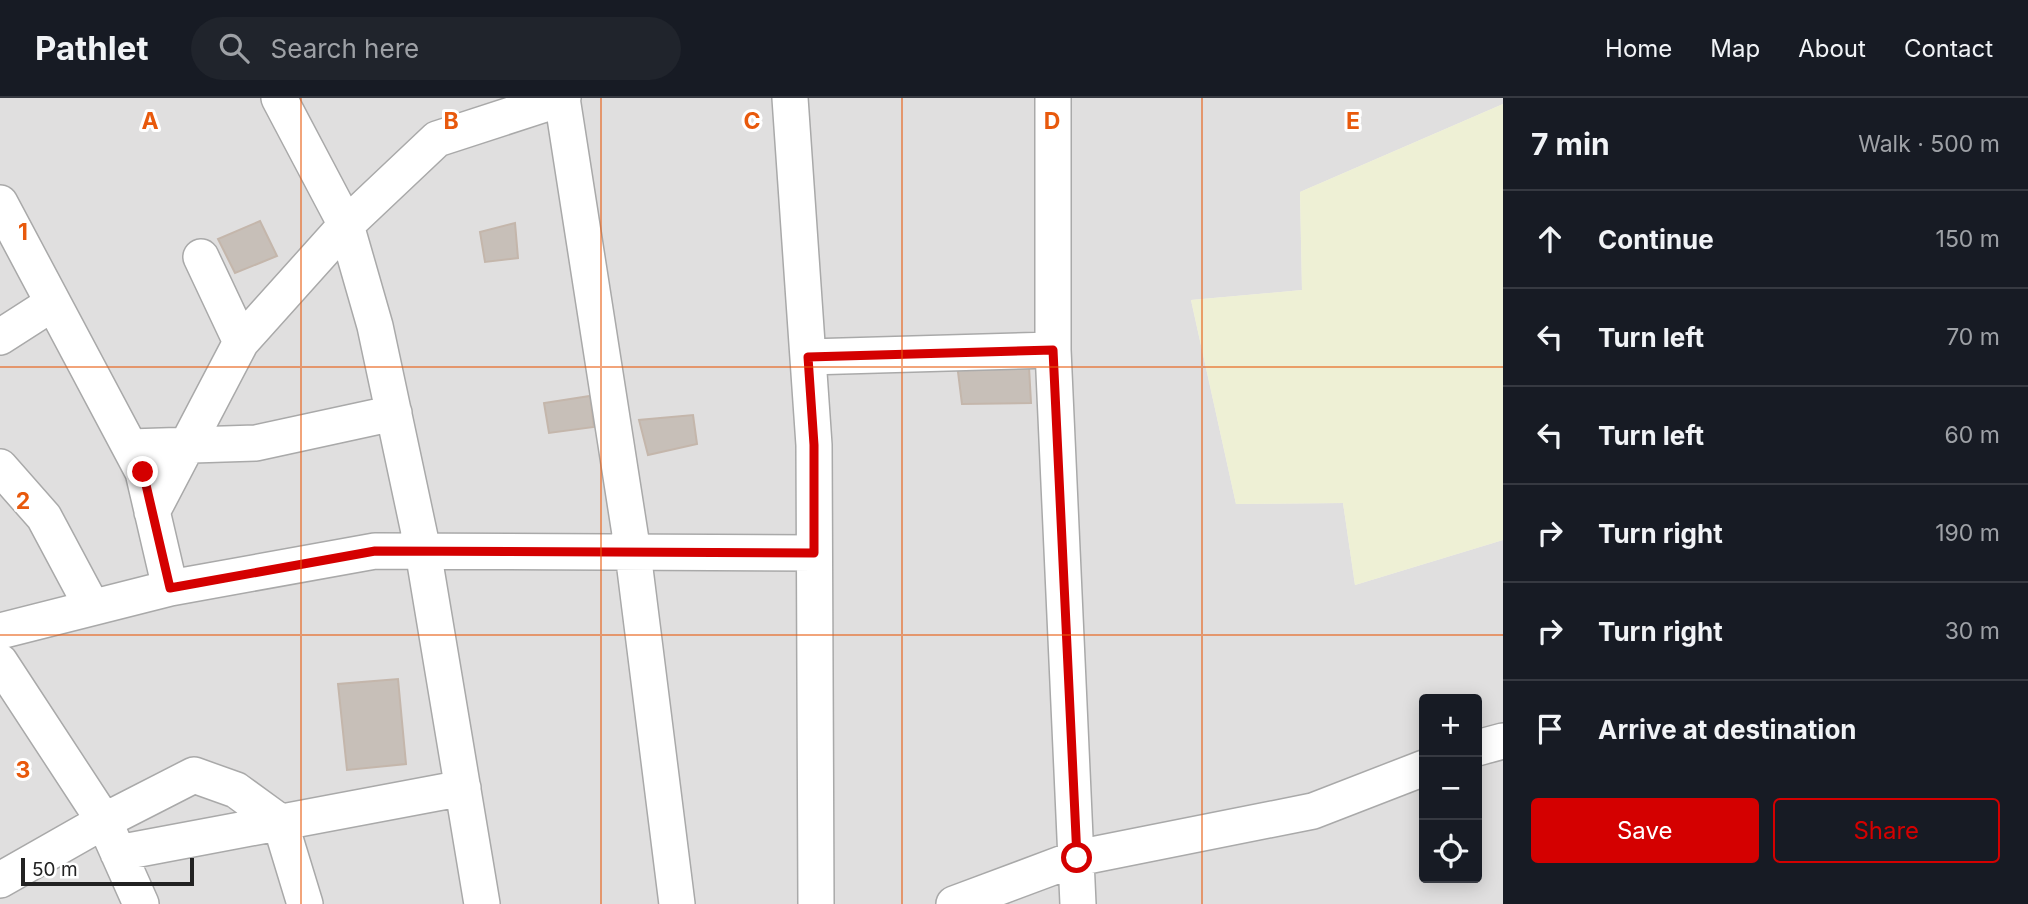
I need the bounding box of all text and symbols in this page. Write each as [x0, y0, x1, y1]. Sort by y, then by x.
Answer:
search box [191, 17, 681, 80]
text: Pathlet [35, 28, 149, 68]
icon: search [215, 29, 253, 67]
text: Search here [271, 33, 419, 64]
text: Home [1605, 34, 1672, 63]
text: Map [1710, 34, 1760, 63]
text: About [1798, 34, 1866, 63]
text: Contact [1904, 34, 1993, 63]
text: A [141, 107, 159, 135]
text: B [443, 107, 459, 135]
text: C [743, 107, 761, 135]
text: D [1044, 107, 1060, 135]
text: E [1346, 107, 1360, 135]
text: 7 min [1531, 126, 1610, 162]
text: Walk · 500 m [1858, 130, 2000, 158]
text: 1 [18, 218, 28, 246]
icon: ahead [1531, 220, 1569, 258]
text: Continue [1598, 224, 1714, 255]
text: 150 m [1936, 225, 2000, 253]
icon: left [1531, 318, 1569, 356]
text: Turn left [1598, 322, 1704, 353]
text: 70 m [1946, 323, 2000, 351]
icon: left [1531, 416, 1569, 454]
text: Turn left [1598, 420, 1704, 451]
text: 60 m [1945, 421, 2000, 449]
route end [127, 456, 158, 487]
text: 2 [16, 487, 30, 515]
icon: right [1531, 514, 1569, 552]
text: Turn right [1598, 518, 1723, 549]
text: 190 m [1935, 519, 2000, 547]
icon: right [1531, 612, 1569, 650]
text: Turn right [1598, 616, 1723, 647]
text: 30 m [1945, 617, 2000, 645]
map controls [1419, 694, 1482, 883]
button: + [1419, 694, 1482, 757]
icon: arrive [1531, 710, 1569, 748]
text: Arrive at destination [1598, 714, 1857, 745]
text: 3 [16, 756, 30, 784]
button: − [1419, 757, 1482, 820]
button: Save [1531, 798, 1759, 863]
button: Share [1773, 798, 2000, 863]
button: locate [1419, 820, 1482, 883]
route start [1061, 842, 1092, 873]
scale bar [21, 855, 194, 887]
text: 50 m [32, 858, 78, 881]

